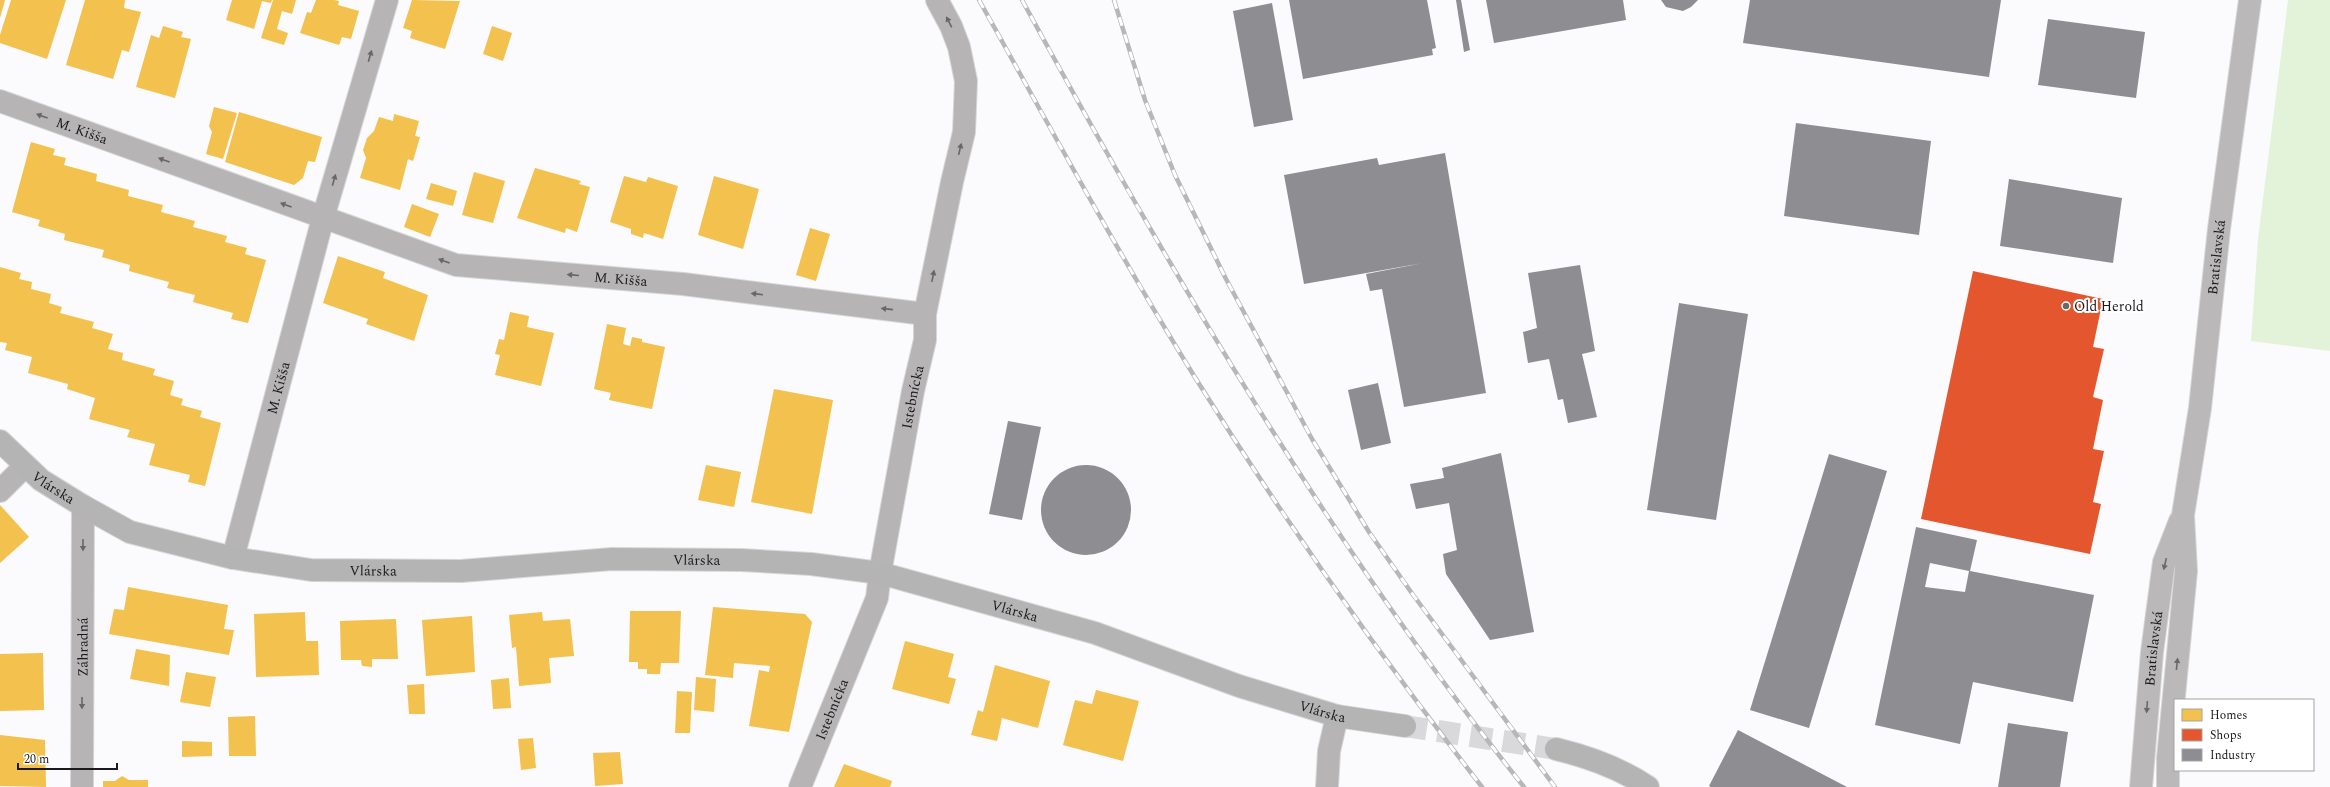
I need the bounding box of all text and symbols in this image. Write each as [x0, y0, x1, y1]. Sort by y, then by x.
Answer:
one-way arrow [946, 17, 952, 28]
one-way arrow [367, 50, 373, 62]
one-way arrow [35, 112, 47, 118]
street label: M. Kišša [53, 112, 111, 150]
one-way arrow [958, 143, 964, 155]
one-way arrow [157, 157, 169, 163]
one-way arrow [331, 174, 337, 186]
one-way arrow [279, 201, 291, 207]
street label: Bratislavská [2202, 218, 2231, 296]
one-way arrow [437, 258, 449, 264]
street label: M. Kišša [593, 267, 649, 292]
one-way arrow [931, 270, 937, 282]
one-way arrow [566, 272, 579, 278]
one-way arrow [751, 291, 764, 297]
place label: Old Herold [2074, 296, 2144, 317]
marker: Old Herold [2061, 301, 2071, 311]
one-way arrow [881, 306, 893, 312]
street label: M. Kišša [262, 359, 296, 417]
street label: Istebnícka [896, 363, 930, 431]
street label: Vlárska [27, 466, 79, 510]
one-way arrow [80, 539, 86, 552]
street label: Vlárska [673, 549, 721, 571]
one-way arrow [2161, 558, 2167, 570]
street label: Vlárska [349, 560, 397, 582]
street label: Vlárska [989, 595, 1040, 628]
street label: Bratislavská [2139, 610, 2168, 687]
street label: Záhradná [72, 617, 94, 677]
one-way arrow [2174, 658, 2180, 670]
street label: Istebnícka [810, 675, 854, 743]
street label: Vlárska [1297, 695, 1347, 728]
one-way arrow [79, 697, 85, 710]
legend [2174, 699, 2314, 771]
one-way arrow [2144, 701, 2151, 713]
text: Homes [2210, 706, 2248, 725]
text: Shops [2210, 726, 2242, 745]
scale bar [18, 745, 117, 771]
text: Industry [2210, 746, 2256, 765]
text: 20 m [24, 750, 49, 769]

